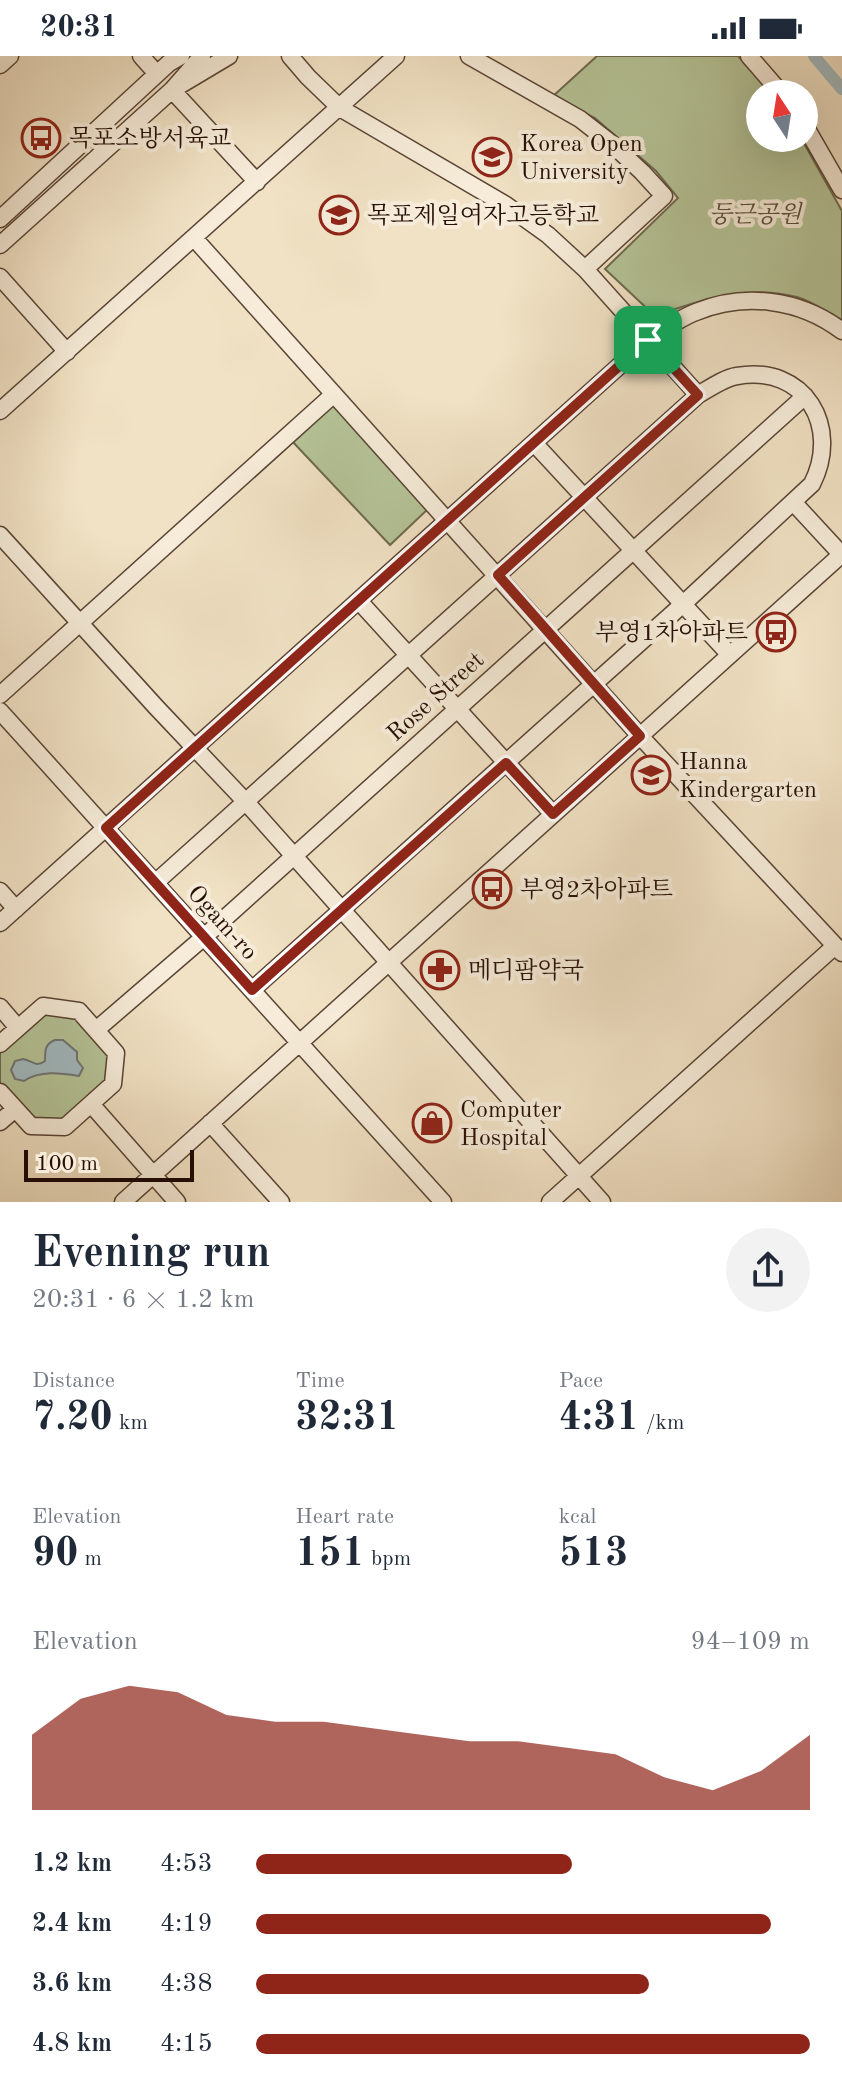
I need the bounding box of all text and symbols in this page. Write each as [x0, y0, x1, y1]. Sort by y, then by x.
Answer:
text: 20:31 [40, 13, 118, 43]
north arrow [746, 80, 818, 152]
map controls [746, 80, 818, 152]
bus stop icon: 목포소방서육교 [20, 117, 62, 159]
place label: 목포소방서육교 [69, 126, 231, 152]
place label: Korea Open University [520, 133, 643, 185]
school or university icon: Korea Open University [471, 136, 513, 178]
school or university icon: 목포제일여자고등학교 [318, 194, 360, 236]
park label: 둥근공원 [709, 201, 803, 228]
place label: 목포제일여자고등학교 [367, 203, 599, 229]
pin [614, 306, 682, 374]
icon: arrive [626, 318, 670, 362]
bus stop icon: 부영1차아파트 [755, 611, 797, 653]
place label: 부영1차아파트 [595, 620, 748, 646]
street label: Rose Street [383, 648, 489, 747]
place label: Hanna Kindergarten [679, 751, 817, 803]
school or university icon: Hanna Kindergarten [630, 754, 672, 796]
bus stop icon: 부영2차아파트 [471, 868, 513, 910]
place label: 부영2차아파트 [520, 877, 673, 903]
street label: Ogam-ro [182, 881, 261, 965]
pharmacy icon: 메디팜약국 [419, 949, 461, 991]
place label: 메디팜약국 [468, 958, 584, 984]
place label: Computer Hospital [460, 1099, 562, 1151]
shop icon: Computer Hospital [411, 1102, 453, 1144]
scale bar [24, 1146, 194, 1182]
text: 100 m [36, 1153, 98, 1175]
button: share [726, 1228, 810, 1312]
text: Evening run [32, 1232, 270, 1276]
text: 20:31 · 6 × 1.2 km [32, 1287, 254, 1313]
text: Distance [32, 1370, 115, 1392]
text: Time [295, 1370, 345, 1392]
text: Pace [559, 1370, 603, 1392]
text: 7.20 [32, 1399, 113, 1439]
text: 32:31 [295, 1399, 399, 1439]
text: 4:31 [559, 1399, 639, 1439]
text: km [113, 1412, 148, 1434]
text: /km [639, 1412, 684, 1434]
text: Elevation [32, 1506, 122, 1528]
text: Heart rate [295, 1506, 394, 1528]
text: kcal [559, 1506, 597, 1528]
text: 90 [32, 1535, 78, 1575]
text: 151 [295, 1535, 365, 1575]
text: 513 [559, 1535, 628, 1575]
text: m [78, 1548, 102, 1570]
text: bpm [365, 1548, 411, 1570]
text: Elevation [32, 1629, 138, 1655]
text: 94–109 m [691, 1629, 810, 1655]
text: 1.2 km [32, 1851, 112, 1877]
text: 4:53 [160, 1851, 213, 1877]
text: 2.4 km [32, 1911, 112, 1937]
text: 4:19 [160, 1911, 213, 1937]
text: 3.6 km [32, 1971, 112, 1997]
text: 4:38 [160, 1971, 213, 1997]
text: 4.8 km [32, 2031, 112, 2057]
text: 4:15 [160, 2031, 213, 2057]

